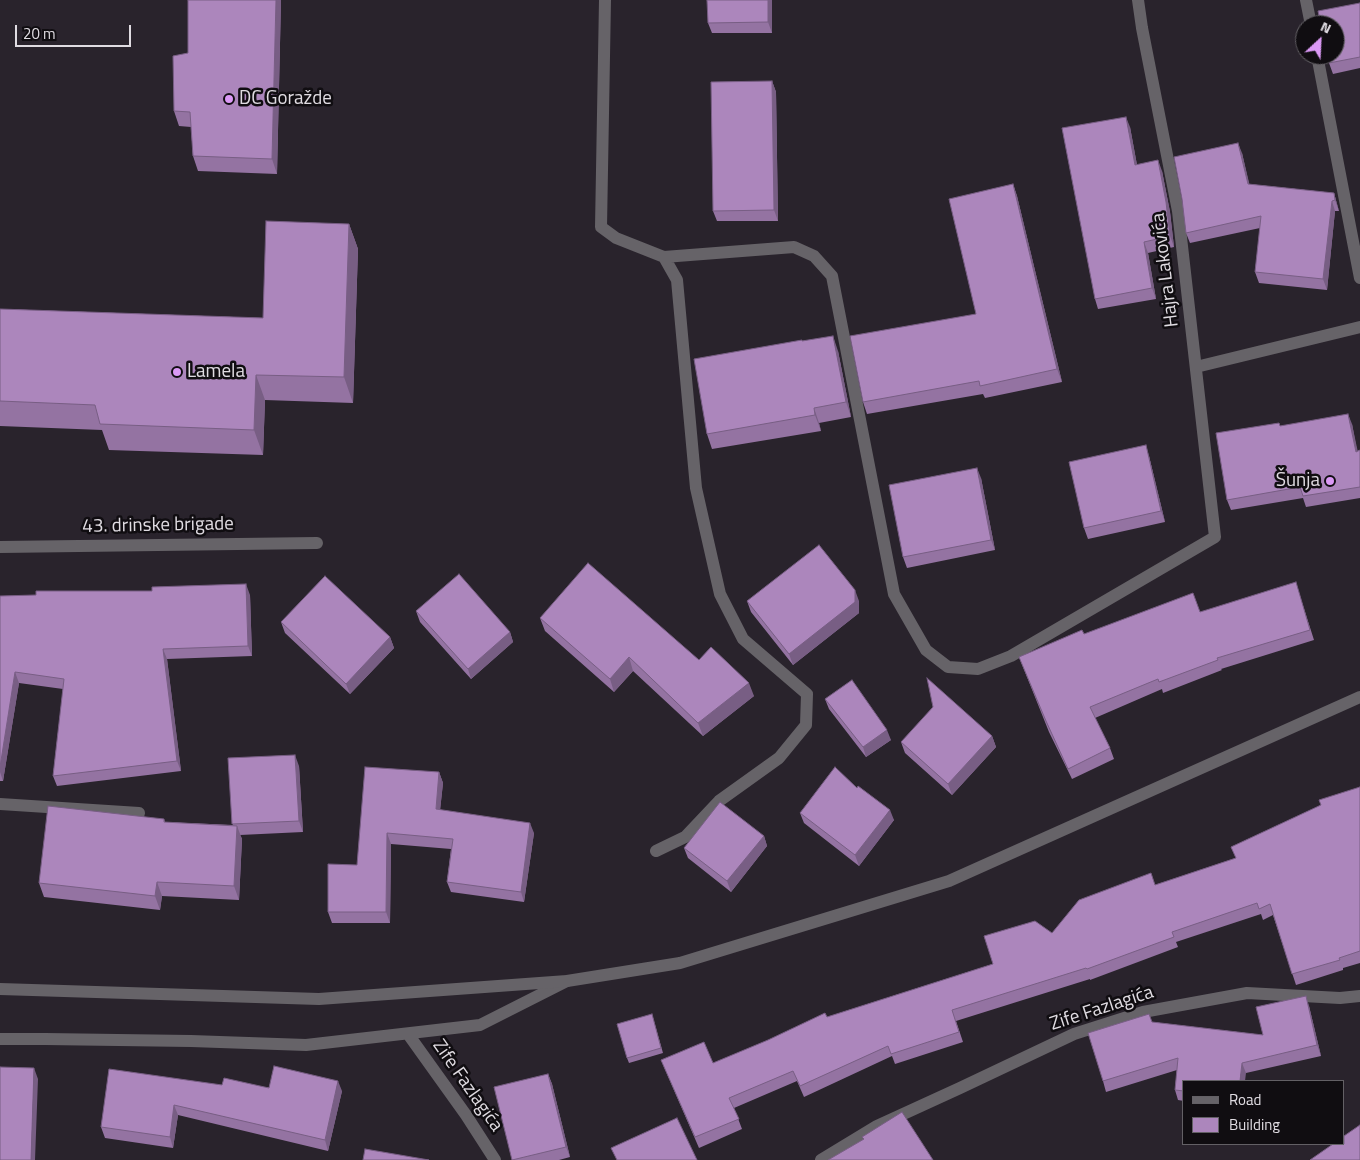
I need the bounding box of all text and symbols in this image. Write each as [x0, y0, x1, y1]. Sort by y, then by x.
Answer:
scale bar [18, 15, 134, 47]
north arrow [1295, 15, 1345, 65]
text: N [1317, 15, 1335, 38]
text: 20 m [23, 22, 56, 45]
place label: DC Goražde [239, 88, 332, 110]
marker: DC Goražde [223, 93, 235, 105]
street label: Hajra Lakovića [1148, 211, 1184, 329]
place label: Lamela [187, 361, 245, 383]
marker: Lamela [171, 366, 183, 378]
place label: Šunja [1276, 470, 1320, 492]
marker: Šunja [1324, 475, 1336, 487]
street label: 43. drinske brigade [82, 513, 234, 539]
street label: Zife Fazlagića [1047, 982, 1157, 1036]
street label: Zife Fazlagića [427, 1035, 507, 1137]
legend [1182, 1080, 1345, 1145]
text: Road [1229, 1088, 1261, 1111]
text: Building [1229, 1113, 1280, 1136]

